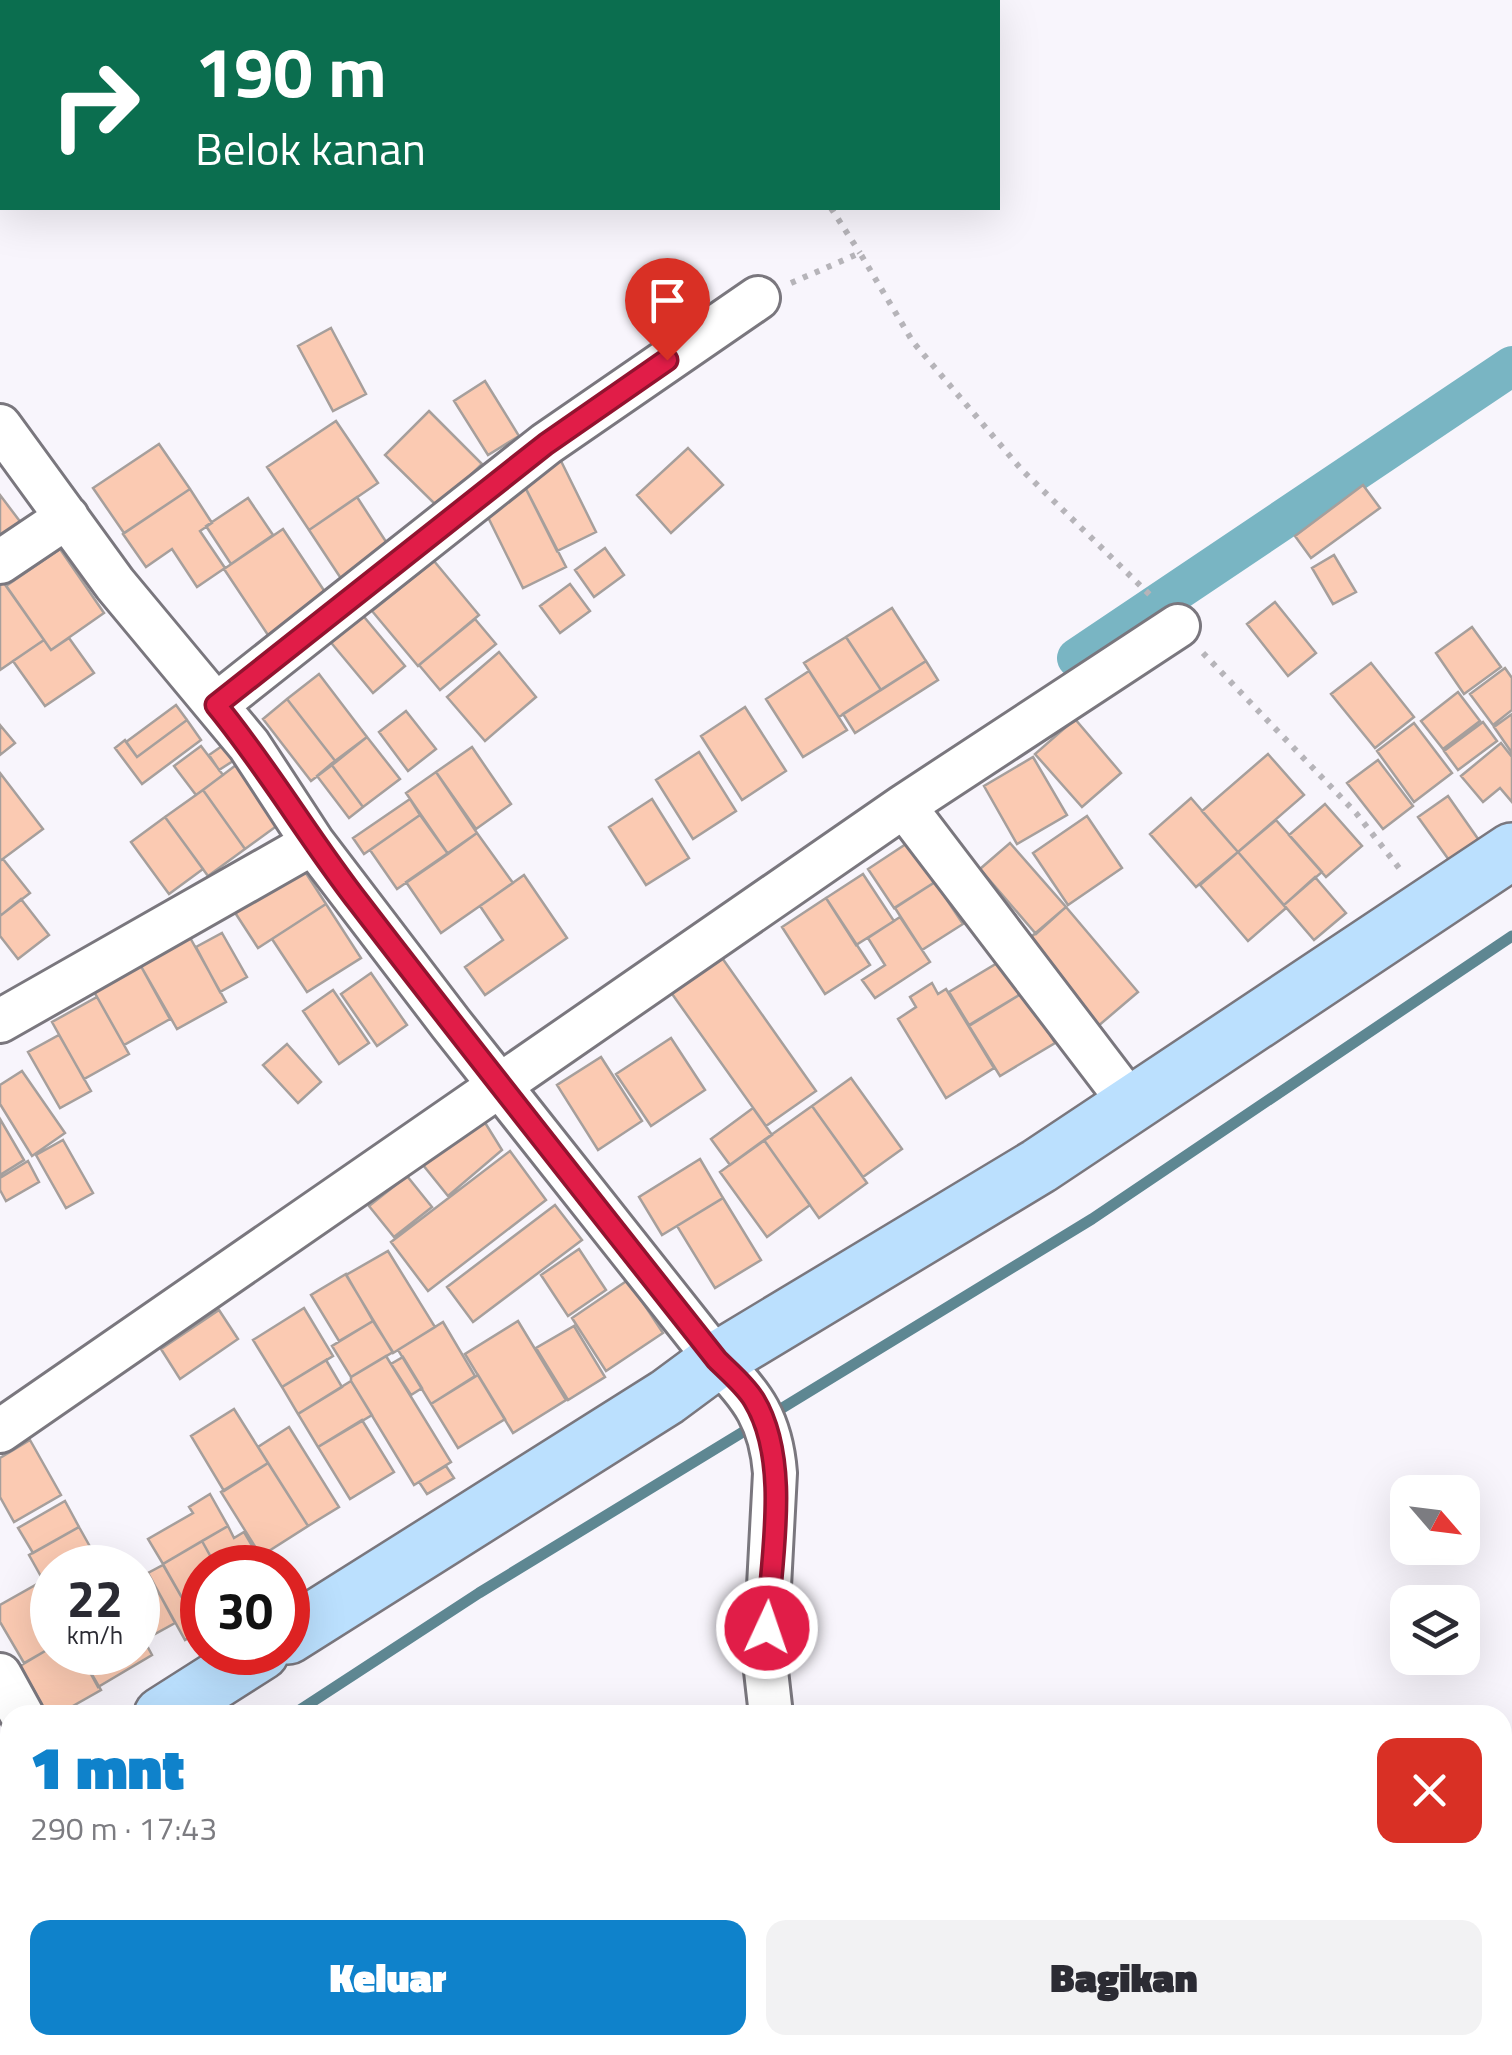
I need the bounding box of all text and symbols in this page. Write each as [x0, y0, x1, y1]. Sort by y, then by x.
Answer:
text: 190 m [195, 18, 387, 124]
icon: right [30, 40, 160, 170]
text: Belok kanan [195, 114, 426, 182]
pin [625, 258, 710, 361]
icon: arrive [640, 273, 695, 328]
north arrow [1390, 1475, 1480, 1565]
map controls [1390, 1475, 1480, 1675]
speed limit sign: 30 [180, 1545, 310, 1675]
text: 22 [67, 1560, 123, 1636]
position arrow [715, 1576, 819, 1680]
button: layers [1390, 1585, 1480, 1675]
text: km/h [67, 1616, 123, 1654]
text: 1 mnt [30, 1721, 185, 1812]
button: close [1377, 1738, 1482, 1843]
text: 290 m · 17:43 [30, 1804, 217, 1852]
button: Keluar [30, 1920, 746, 2035]
button: Bagikan [766, 1920, 1482, 2035]

